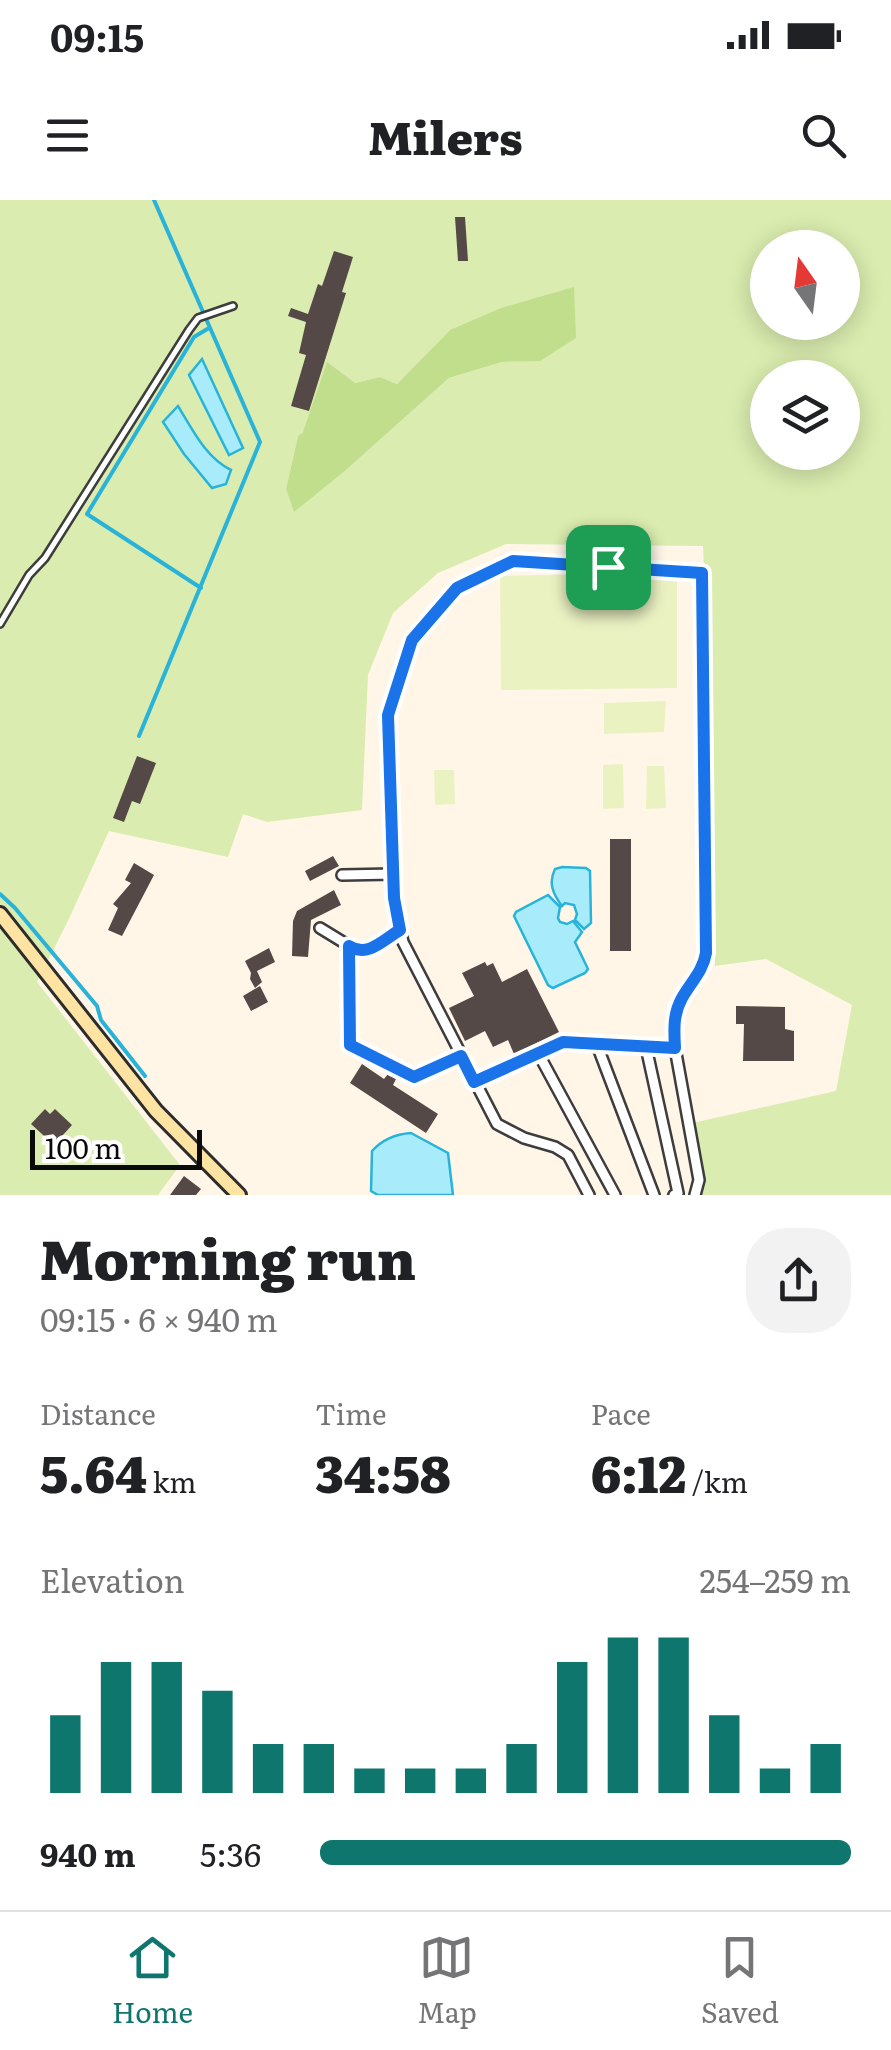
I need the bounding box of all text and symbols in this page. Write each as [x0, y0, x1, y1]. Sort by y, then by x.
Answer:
text: 09:15 [50, 7, 144, 64]
text: Milers [368, 102, 523, 169]
icon: menu [40, 108, 95, 163]
icon: search [796, 108, 851, 163]
north arrow [750, 230, 860, 340]
map controls [750, 230, 860, 470]
button: layers [750, 360, 860, 470]
pin [566, 525, 651, 610]
icon: arrive [581, 540, 636, 595]
scale bar [30, 1125, 202, 1170]
text: 100 m [45, 1126, 122, 1168]
text: Morning run [40, 1215, 416, 1297]
button: share [746, 1228, 851, 1333]
text: 09:15 · 6 × 940 m [40, 1294, 278, 1342]
text: Distance [40, 1392, 156, 1434]
text: Time [315, 1392, 387, 1434]
text: Pace [591, 1392, 651, 1434]
text: 5.64 [40, 1434, 147, 1508]
text: 34:58 [315, 1434, 450, 1508]
text: 6:12 [591, 1434, 686, 1508]
text: km [147, 1460, 197, 1502]
text: /km [686, 1460, 748, 1502]
text: Elevation [40, 1555, 185, 1603]
text: 254–259 m [700, 1555, 851, 1603]
text: 940 m [40, 1829, 136, 1877]
text: 5:36 [200, 1829, 261, 1877]
tab: Home [112, 1930, 193, 2032]
tab: Map [417, 1930, 477, 2032]
tab: Saved [701, 1930, 779, 2032]

